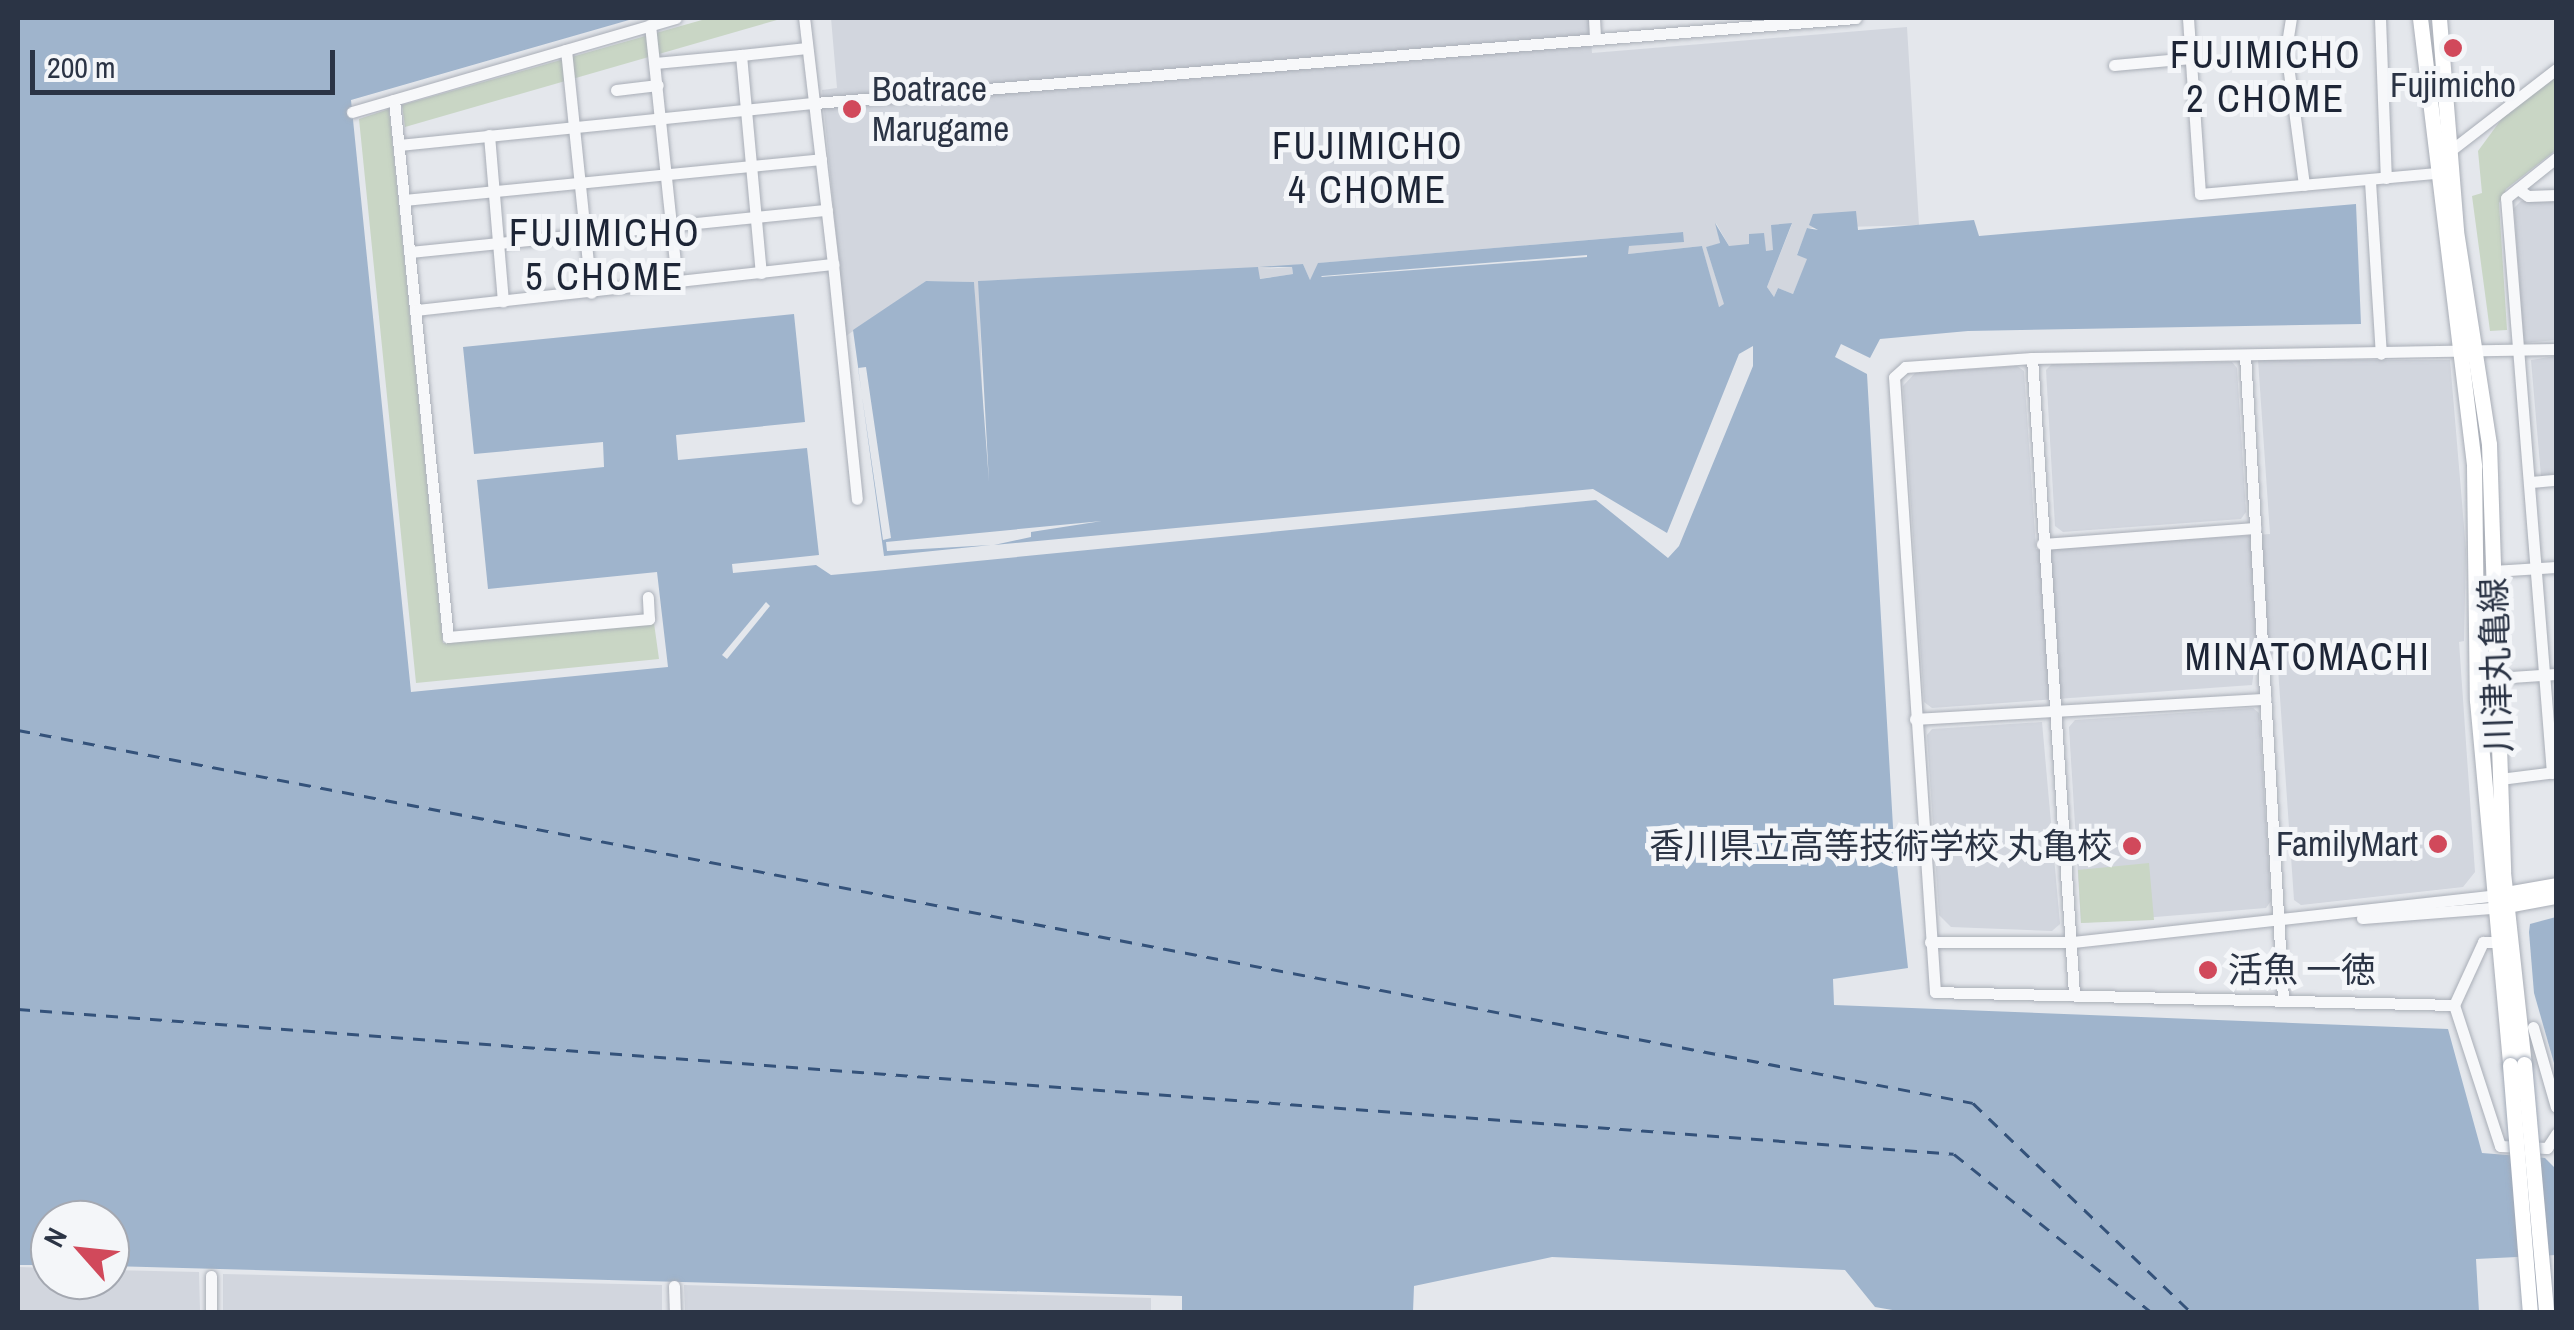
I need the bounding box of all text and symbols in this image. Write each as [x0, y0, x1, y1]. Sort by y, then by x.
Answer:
scale bar [35, 30, 340, 92]
district label: FUJIMICHO 2 CHOME [2170, 32, 2362, 121]
marker: Fujimicho [2442, 37, 2464, 59]
text: 200 m [47, 47, 115, 87]
place label: Fujimicho [2390, 64, 2516, 106]
place label: Boatrace Marugame [872, 68, 1009, 150]
marker: Boatrace Marugame [841, 98, 863, 120]
district label: FUJIMICHO 4 CHOME [1272, 123, 1464, 212]
district label: FUJIMICHO 5 CHOME [509, 210, 701, 300]
street label: 川津丸亀線 [2472, 577, 2520, 753]
district label: MINATOMACHI [2185, 634, 2431, 680]
place label: FamilyMart [2276, 823, 2418, 865]
place label: 香川県立高等技術学校 丸亀校 [1649, 825, 2112, 867]
marker: FamilyMart [2427, 833, 2449, 855]
marker: 香川県立高等技術学校 丸亀校 [2121, 835, 2143, 857]
place label: 活魚 一徳 [2228, 949, 2376, 991]
marker: 活魚 一徳 [2197, 959, 2219, 981]
north arrow [30, 1200, 130, 1300]
text: N [34, 1221, 76, 1253]

